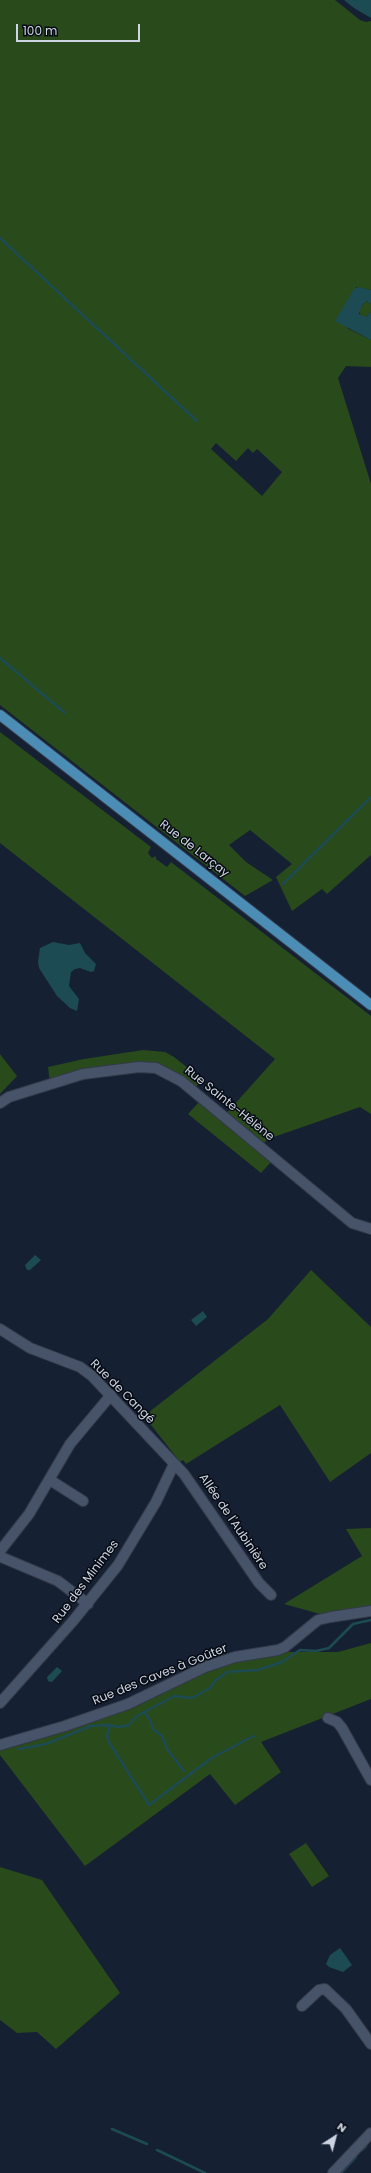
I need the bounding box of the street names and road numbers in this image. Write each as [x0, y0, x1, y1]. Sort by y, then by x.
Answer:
street label: Rue de Larçay [156, 817, 232, 881]
street label: Rue Sainte-Hélène [181, 1063, 277, 1145]
street label: Rue de Cangé [87, 1357, 157, 1427]
street label: Allée de l'Aubinière [196, 1471, 270, 1573]
street label: Rue des Minimes [50, 1537, 122, 1627]
street label: Rue des Caves à Goûter [91, 1641, 229, 1709]

